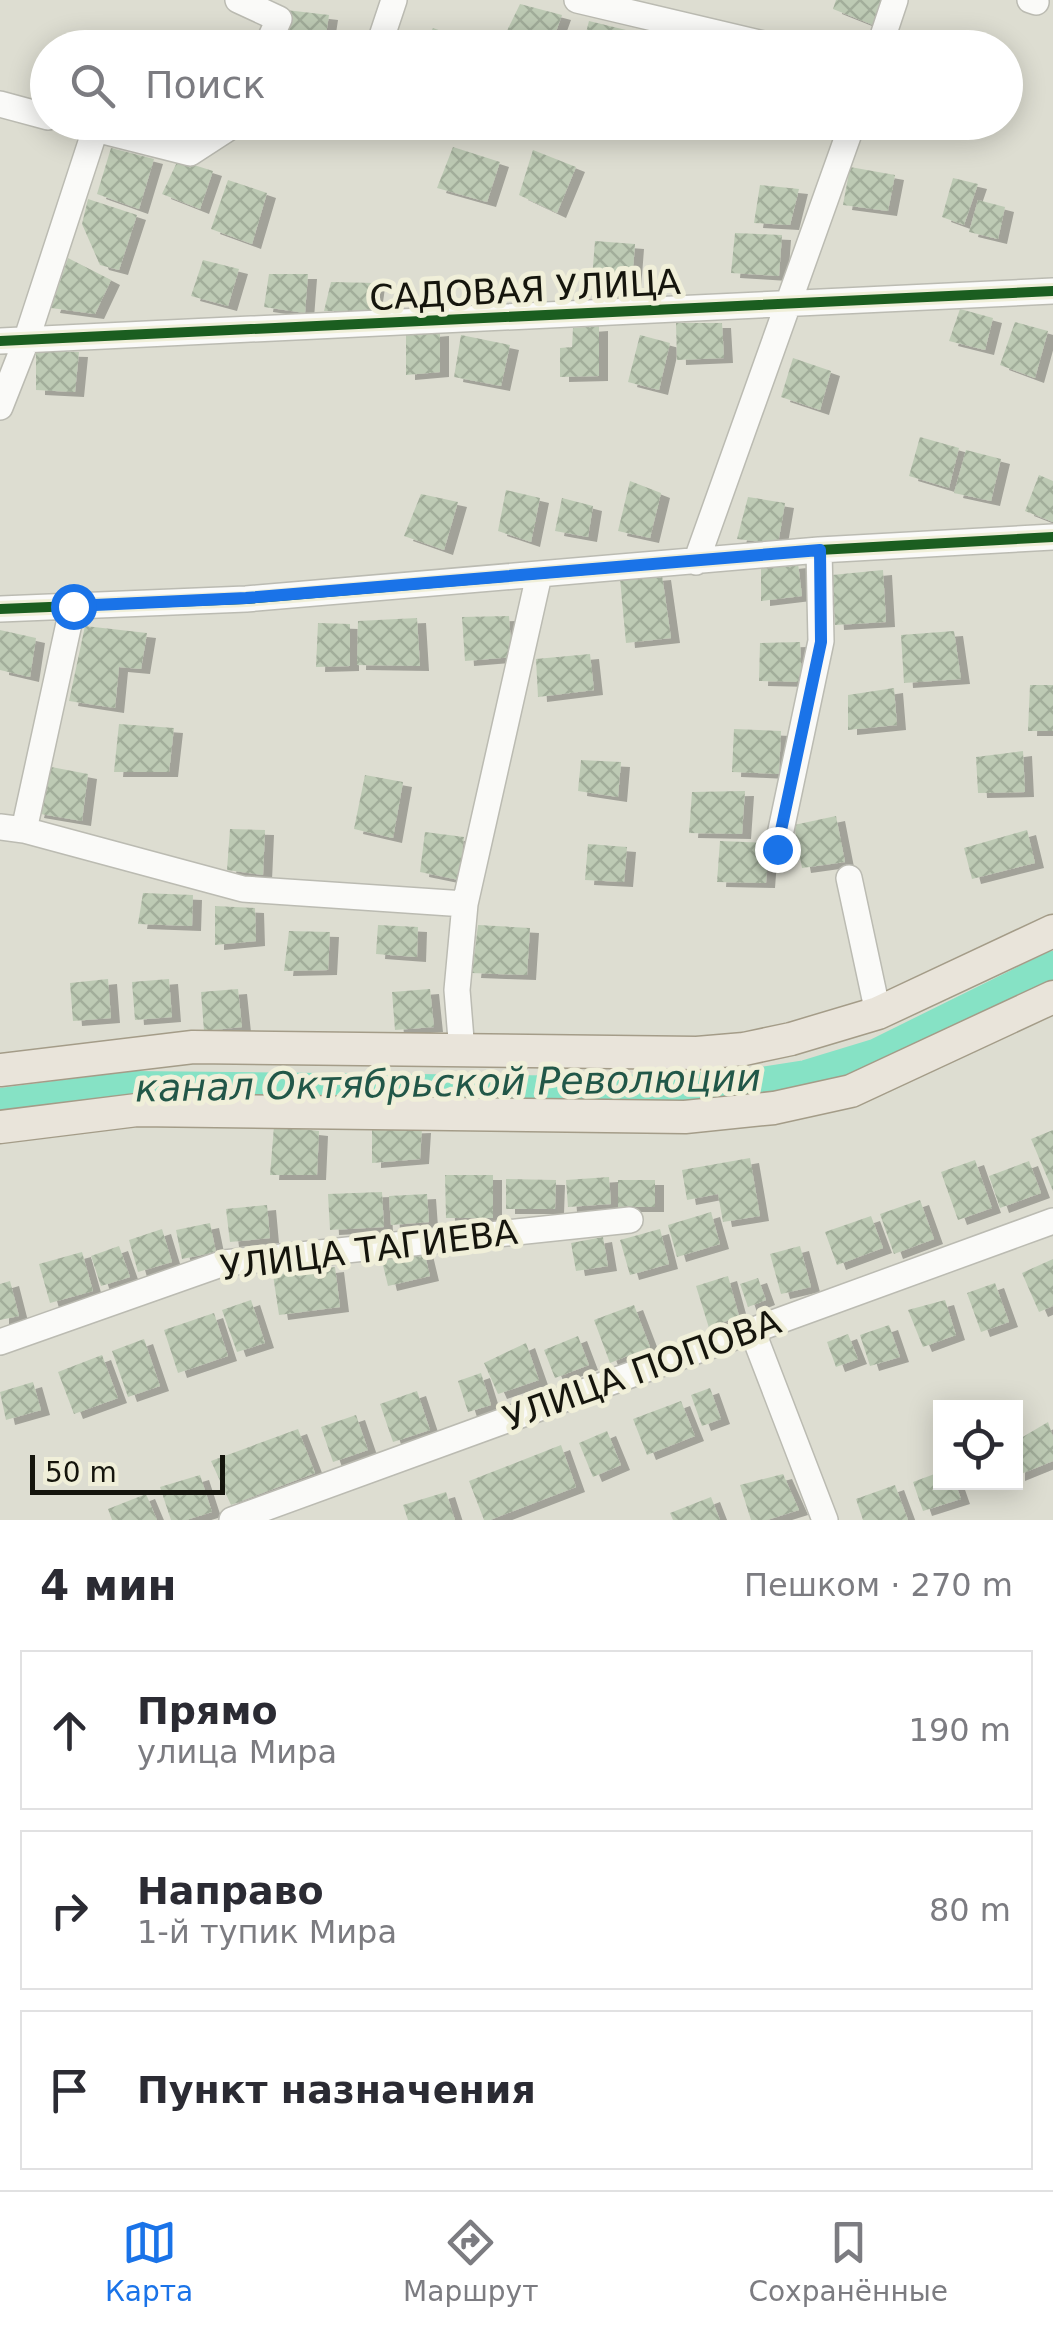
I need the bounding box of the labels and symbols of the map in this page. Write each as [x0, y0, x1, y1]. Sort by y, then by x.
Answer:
street label: САДОВАЯ УЛИЦА [368, 262, 682, 318]
route start [51, 584, 97, 630]
route end [755, 827, 801, 873]
water label: канал Октябрьской Революции [135, 1056, 761, 1110]
street label: УЛИЦА ТАГИЕВА [218, 1212, 520, 1288]
street label: УЛИЦА ПОПОВА [498, 1301, 786, 1439]
scale bar [30, 1450, 225, 1494]

